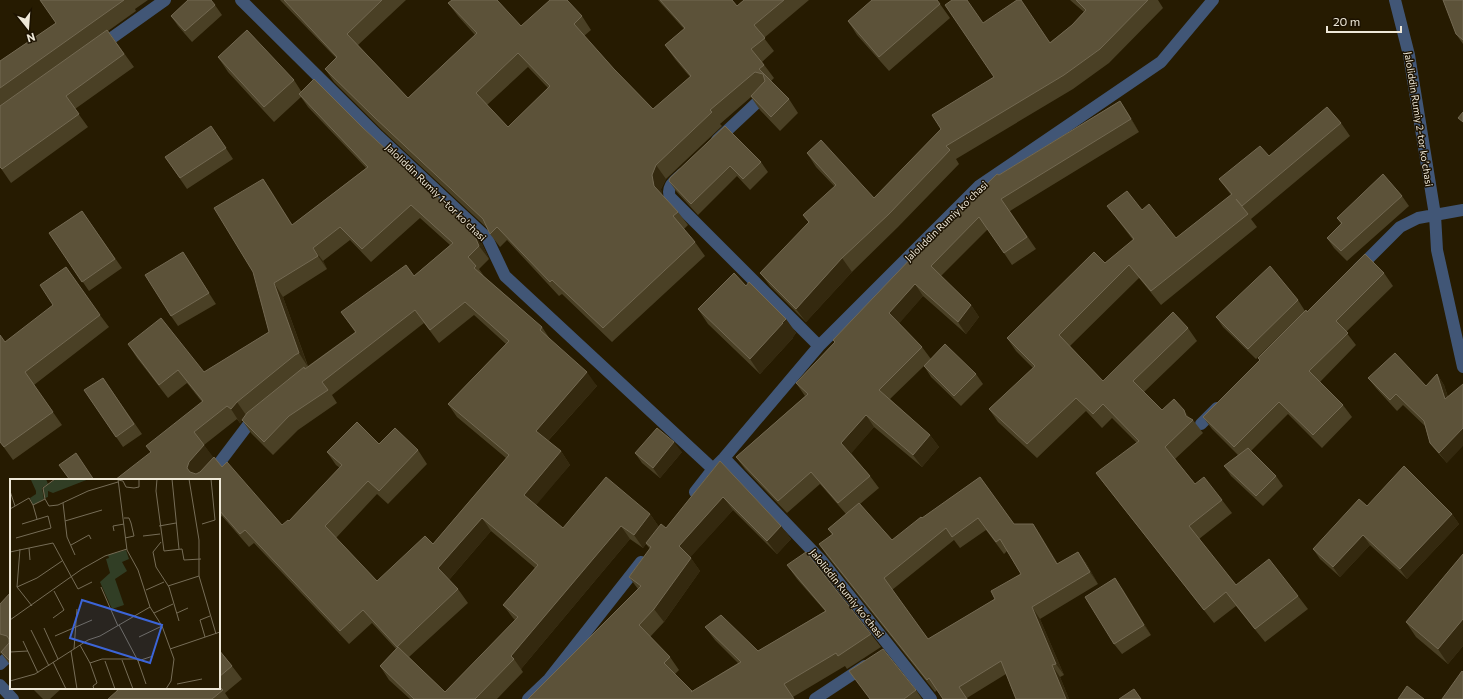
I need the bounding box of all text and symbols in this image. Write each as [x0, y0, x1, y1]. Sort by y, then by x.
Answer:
north arrow [8, 8, 48, 48]
scale bar [1327, 8, 1401, 34]
text: 20 m [1333, 14, 1360, 28]
text: N [25, 31, 37, 45]
street label: Jaloliddin Rumiy 2-tor koʼchasi [1402, 51, 1436, 187]
street label: Jaloliddin Rumiy 1-tor koʼchasi [383, 141, 489, 243]
street label: Jaloliddin Rumiy koʻchasi [902, 178, 990, 264]
inset map [10, 479, 220, 689]
street label: Jaloliddin Rumiy koʻchasi [808, 546, 886, 640]

